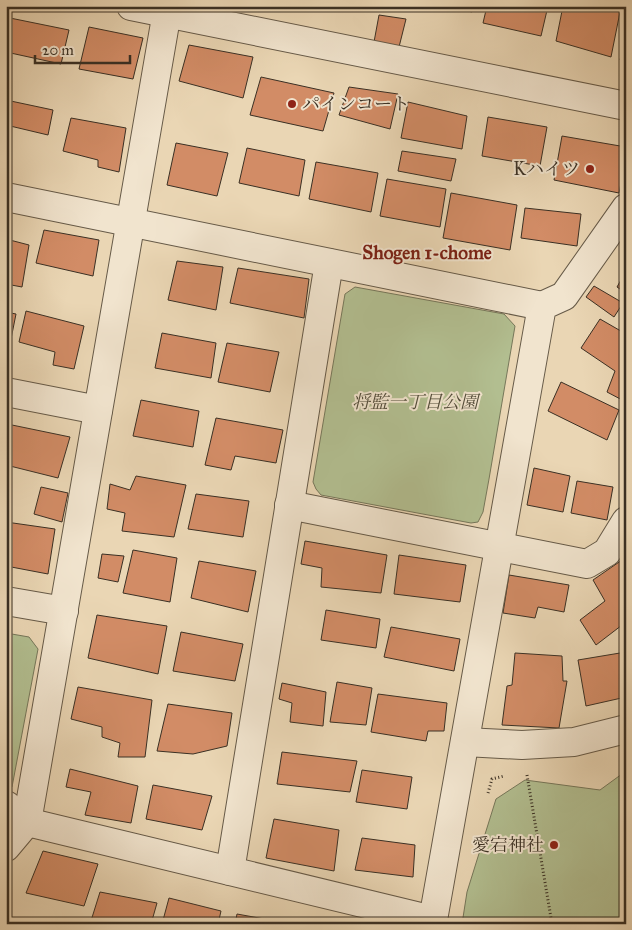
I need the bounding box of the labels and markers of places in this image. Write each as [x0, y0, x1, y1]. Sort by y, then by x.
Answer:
place label: パインコート [302, 93, 410, 115]
marker: パインコート [286, 98, 298, 110]
place label: Kハイツ [513, 158, 580, 180]
marker: Kハイツ [584, 163, 596, 175]
place label: 愛宕神社 [472, 834, 544, 856]
marker: 愛宕神社 [548, 839, 560, 851]

